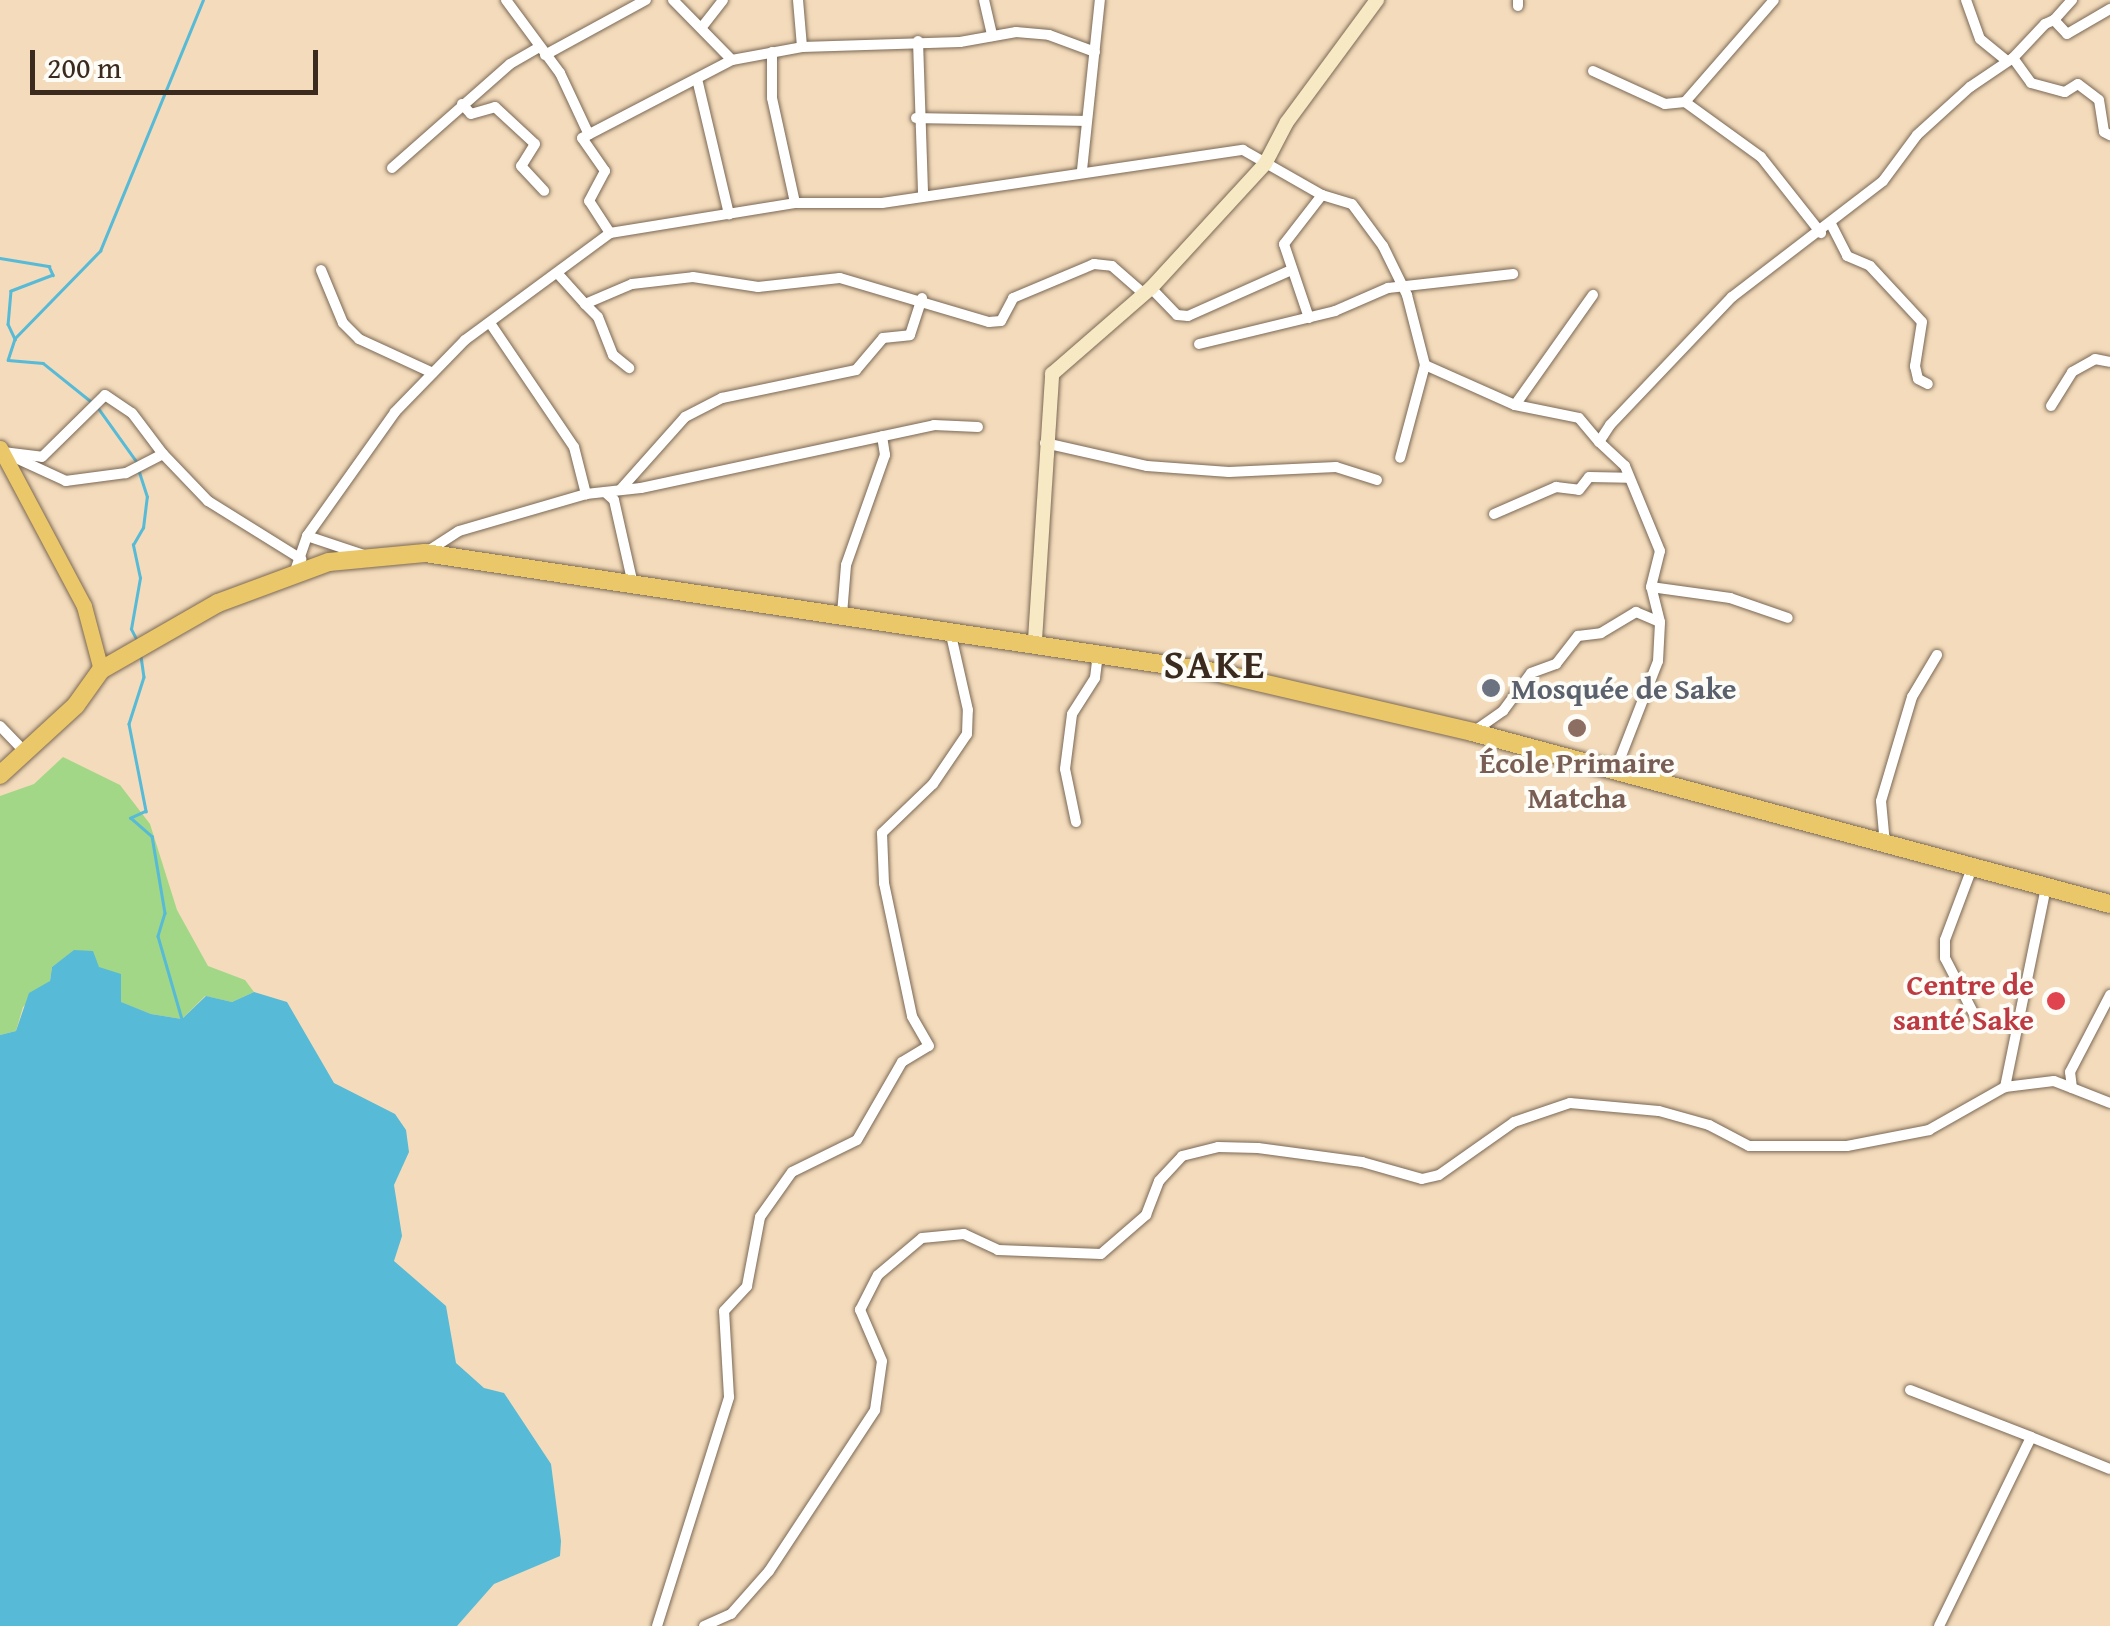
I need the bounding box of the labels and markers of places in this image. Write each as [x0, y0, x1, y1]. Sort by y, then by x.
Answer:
place label: Mosquée de Sake [1511, 670, 1737, 706]
marker: Mosquée de Sake [1480, 677, 1502, 699]
marker: École Primaire Matcha [1566, 717, 1588, 739]
place label: École Primaire Matcha [1479, 744, 1675, 814]
place label: Centre de santé Sake [1893, 966, 2034, 1036]
marker: Centre de santé Sake [2043, 988, 2069, 1014]

